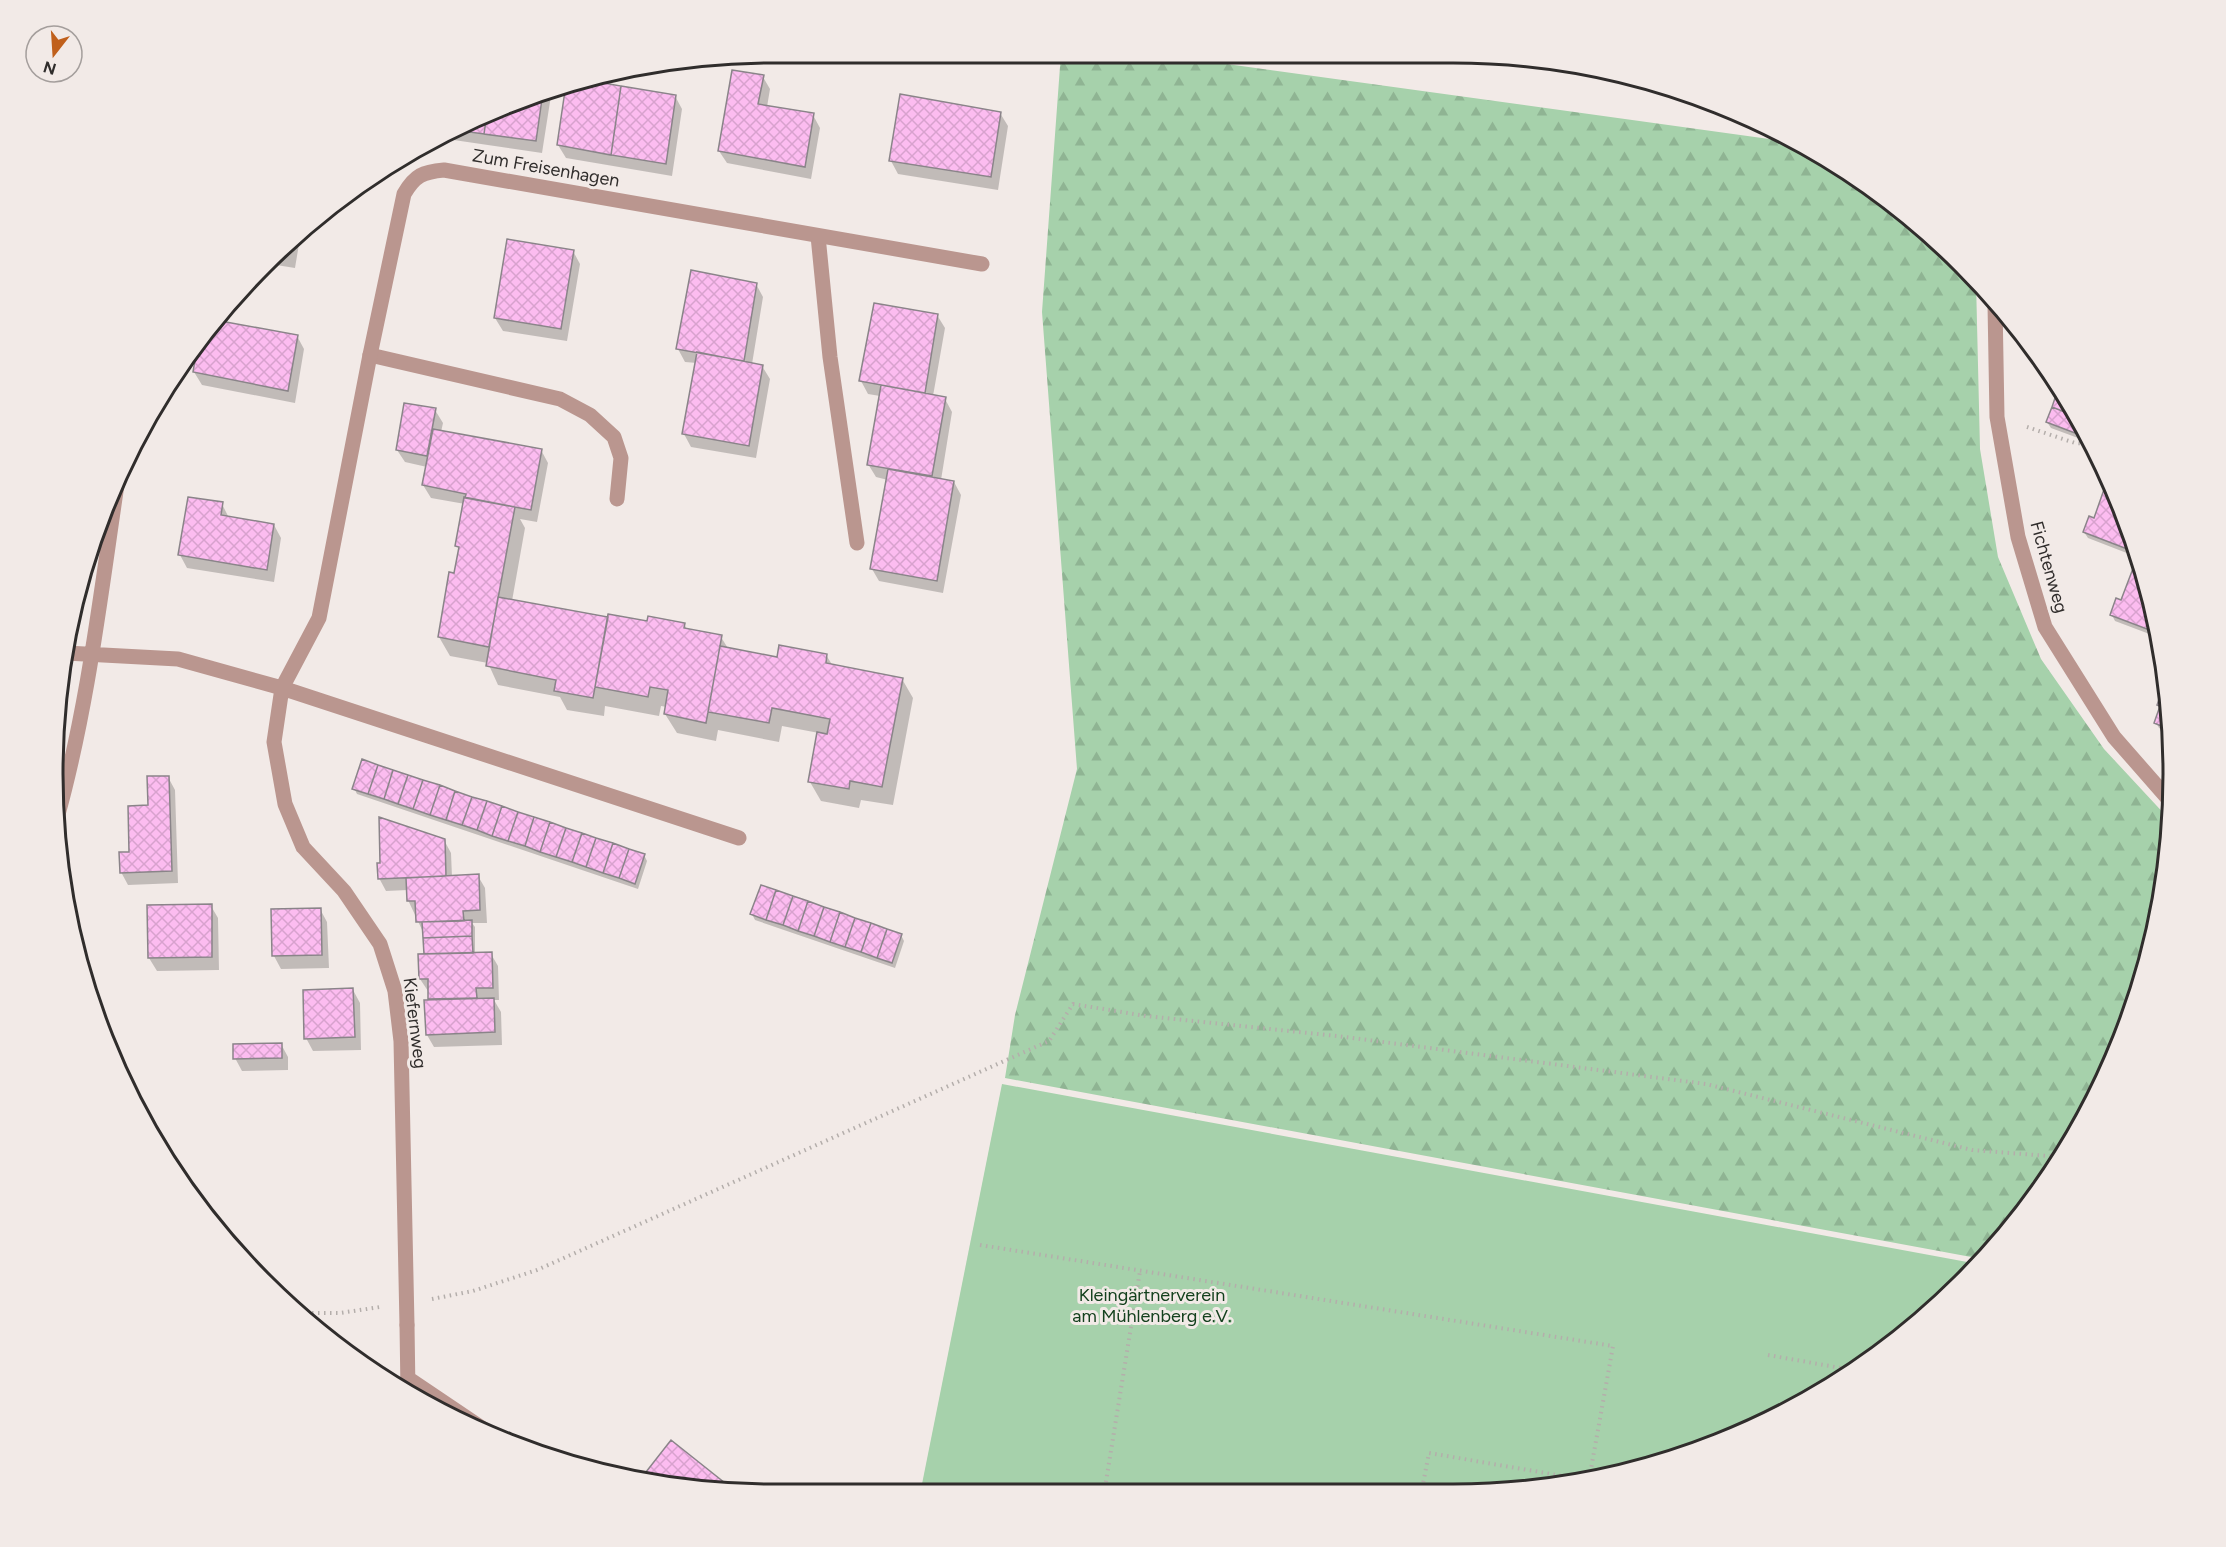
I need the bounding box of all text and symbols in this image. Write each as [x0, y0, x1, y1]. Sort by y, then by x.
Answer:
north arrow [24, 24, 84, 84]
text: N [41, 57, 58, 79]
street label: Zum Freisenhagen [471, 144, 621, 192]
street label: Fichtenweg [2025, 519, 2073, 615]
street label: Kiefernweg [398, 976, 432, 1070]
park label: Kleingärtnerverein am Mühlenberg e.V. [1072, 1284, 1232, 1327]

